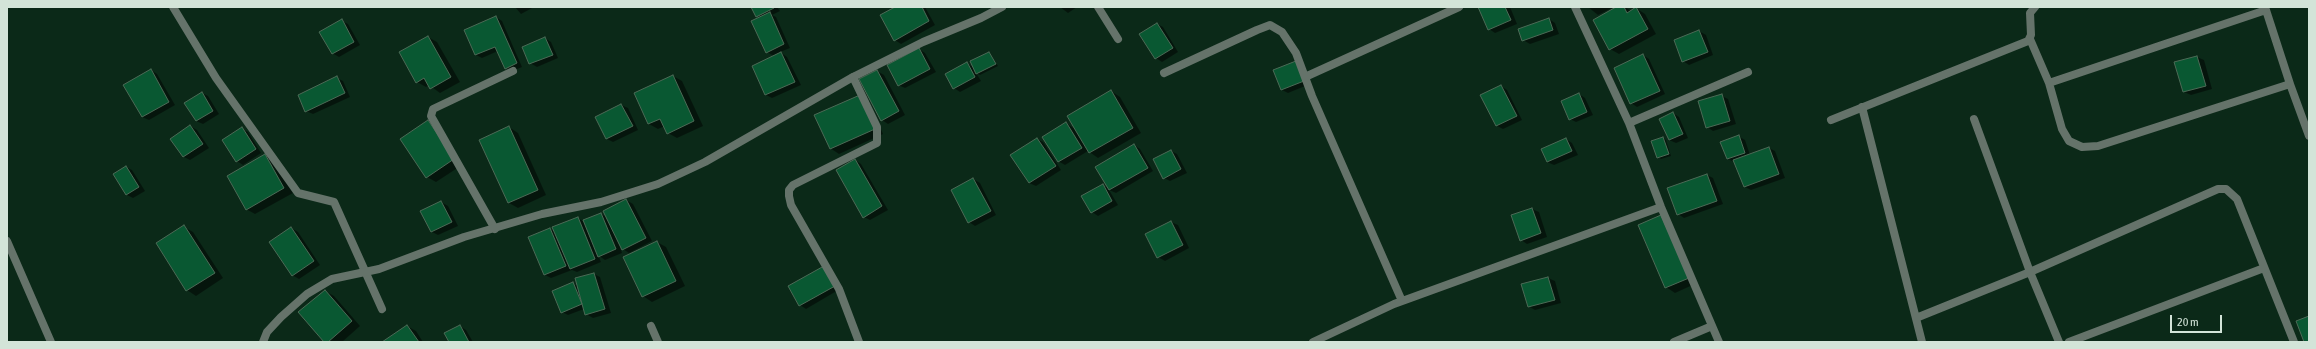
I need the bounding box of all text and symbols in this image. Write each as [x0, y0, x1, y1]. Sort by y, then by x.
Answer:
scale bar [2172, 307, 2224, 333]
text: 20 m [2177, 315, 2199, 329]

